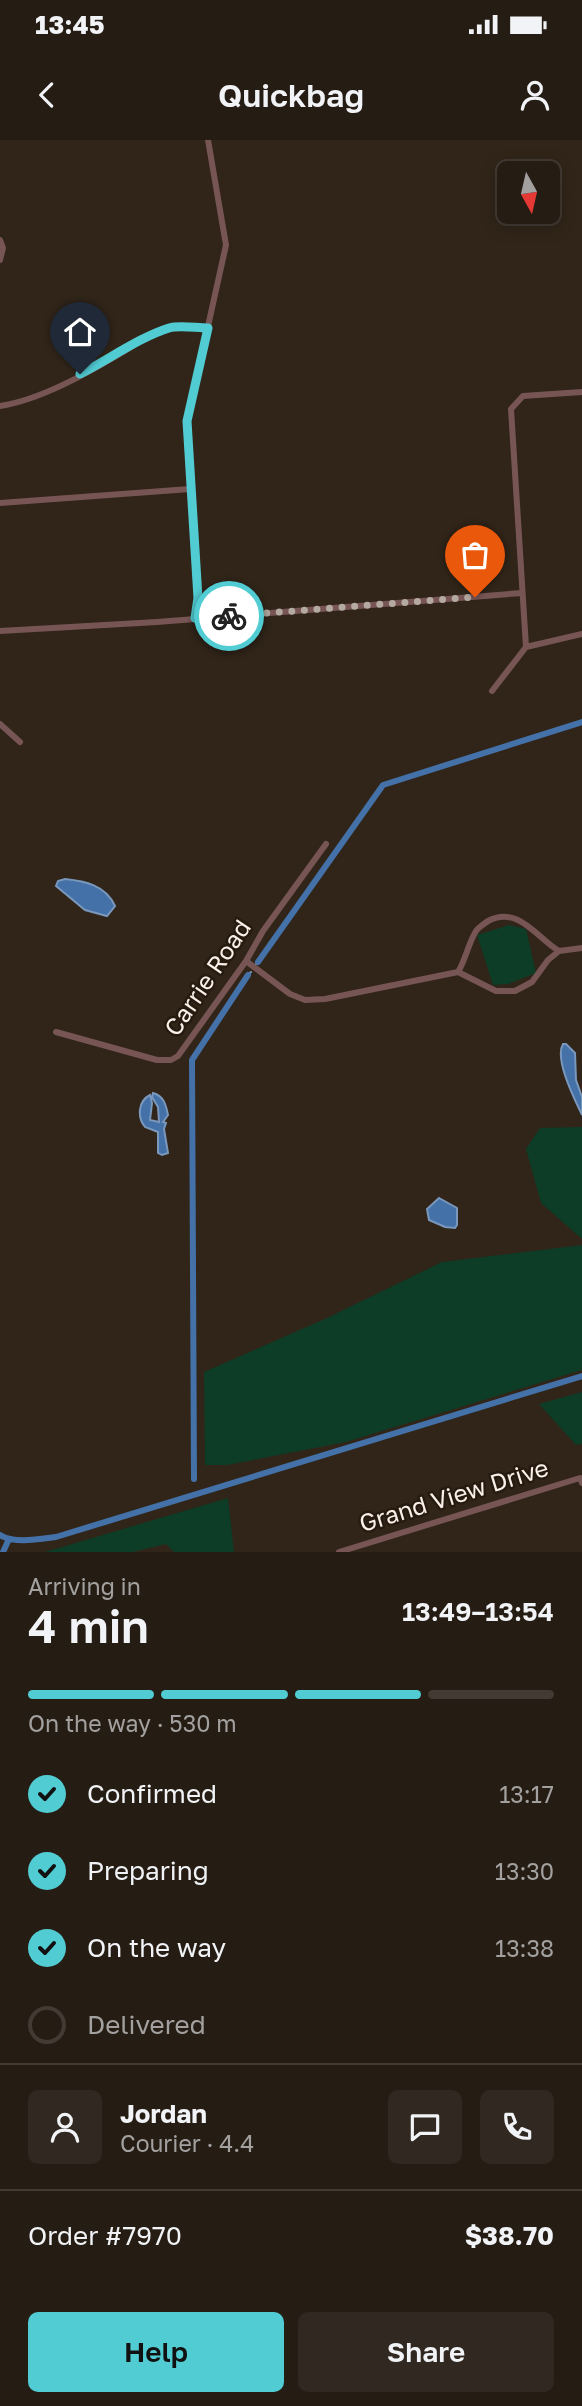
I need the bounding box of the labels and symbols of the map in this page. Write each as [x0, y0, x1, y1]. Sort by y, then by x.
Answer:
north arrow [497, 161, 560, 224]
pin [50, 302, 110, 374]
pin [445, 525, 505, 597]
courier [194, 581, 264, 651]
street label: Carrie Road [157, 914, 256, 1041]
street label: Grand View Drive [355, 1452, 552, 1537]

